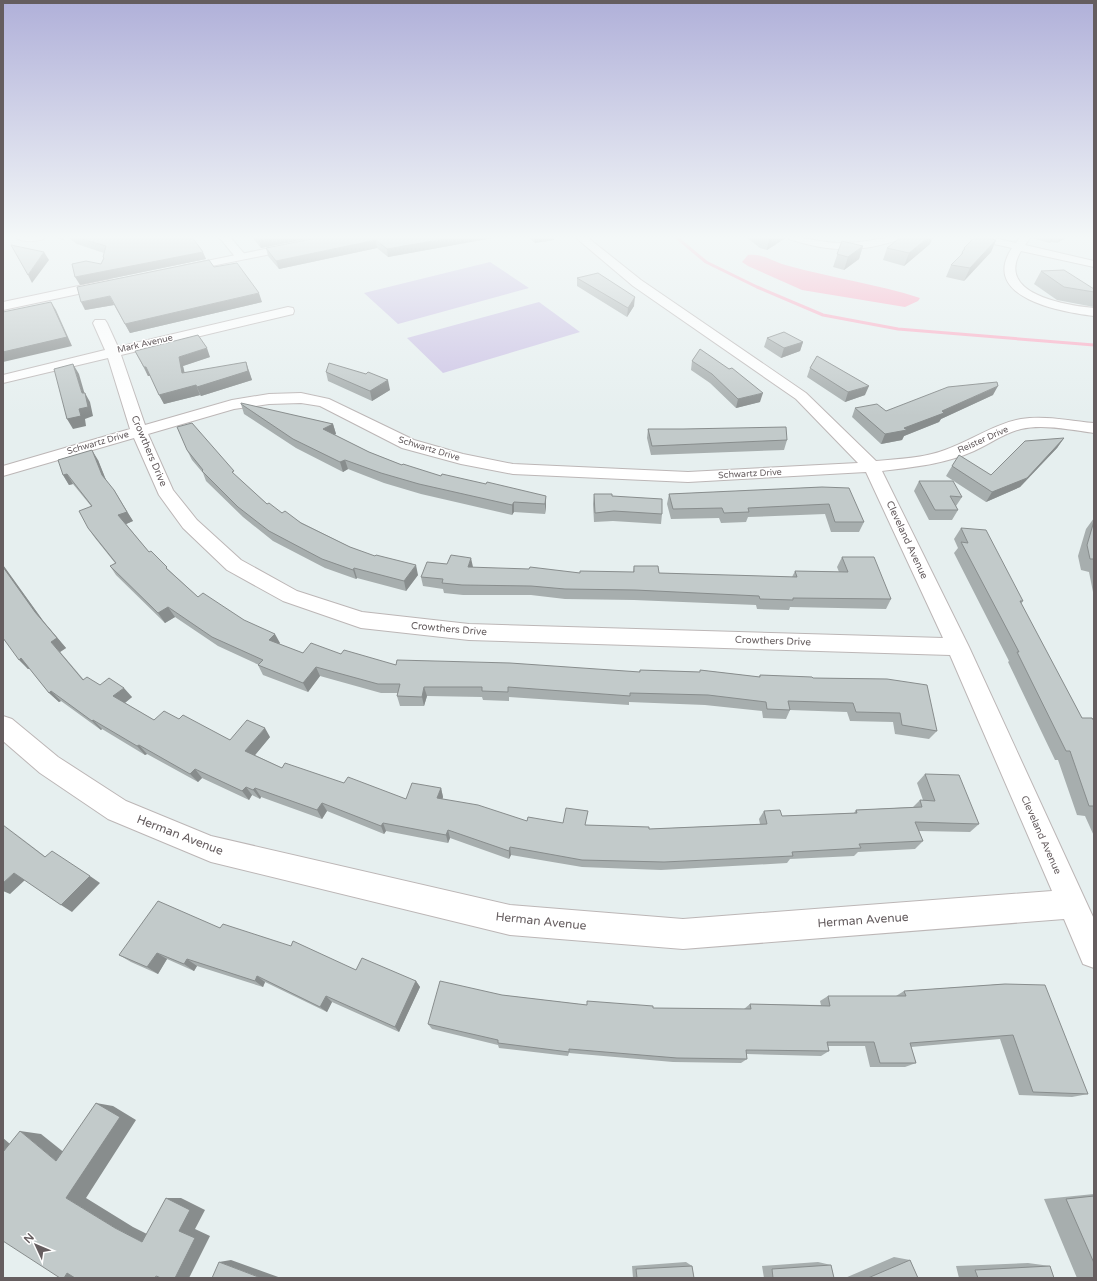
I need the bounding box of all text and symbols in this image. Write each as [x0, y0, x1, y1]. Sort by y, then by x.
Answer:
street label: Mark Avenue [116, 332, 174, 356]
street label: Crowthers Drive [129, 414, 170, 489]
street label: Reister Drive [956, 424, 1010, 456]
street label: Schwartz Drive [66, 429, 130, 457]
street label: Schwartz Drive [397, 434, 461, 464]
street label: Schwartz Drive [718, 467, 782, 481]
street label: Cleveland Avenue [884, 499, 931, 581]
street label: Crowthers Drive [411, 620, 488, 638]
street label: Crowthers Drive [735, 634, 812, 648]
street label: Cleveland Avenue [1018, 794, 1064, 877]
street label: Herman Avenue [135, 812, 225, 858]
street label: Herman Avenue [495, 909, 587, 933]
street label: Herman Avenue [817, 910, 909, 930]
north arrow [16, 1225, 56, 1265]
text: N [21, 1231, 37, 1246]

